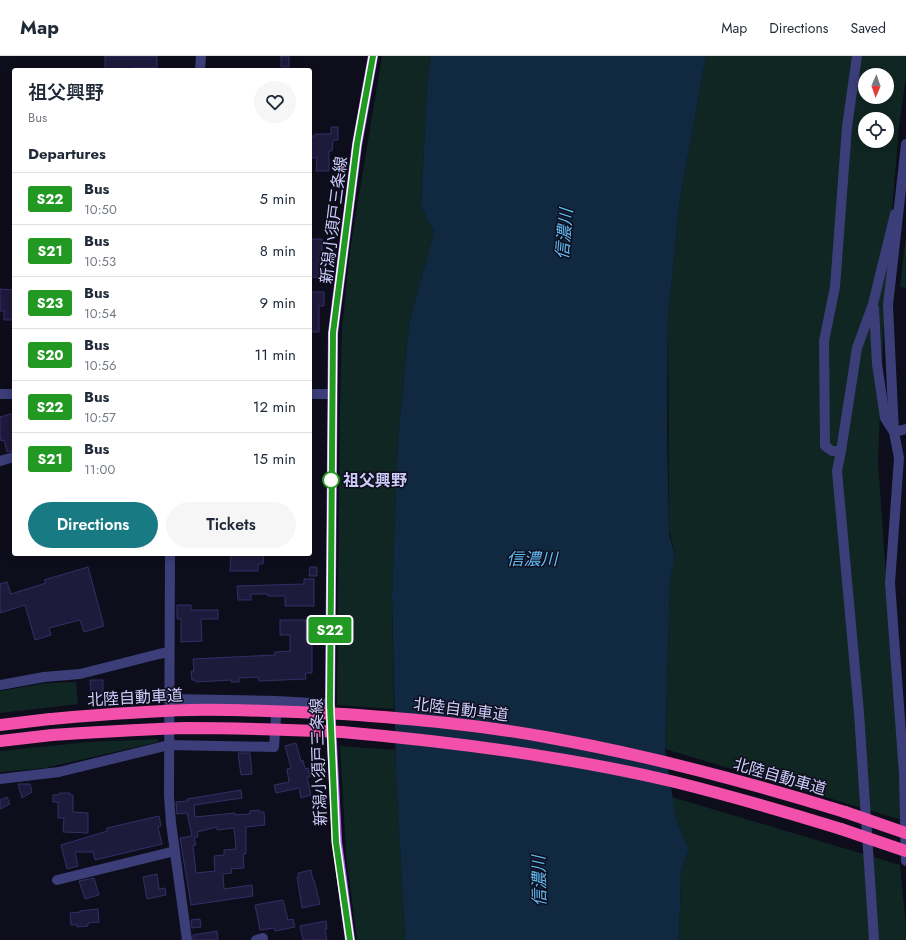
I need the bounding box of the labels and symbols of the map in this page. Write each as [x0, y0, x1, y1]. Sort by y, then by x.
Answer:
north arrow [858, 68, 894, 104]
street label: 新潟小須戸三条線 [314, 155, 353, 285]
water label: 信濃川 [550, 206, 578, 260]
place label: 祖父興野 [343, 469, 407, 492]
marker: 祖父興野 [322, 471, 340, 489]
water label: 信濃川 [507, 547, 559, 571]
line badge: S22 [307, 617, 353, 643]
street label: 北陸自動車道 [86, 684, 184, 711]
street label: 北陸自動車道 [412, 692, 510, 727]
street label: 新潟小須戸三条線 [305, 698, 332, 826]
street label: 北陸自動車道 [731, 752, 829, 801]
water label: 信濃川 [527, 853, 551, 907]

